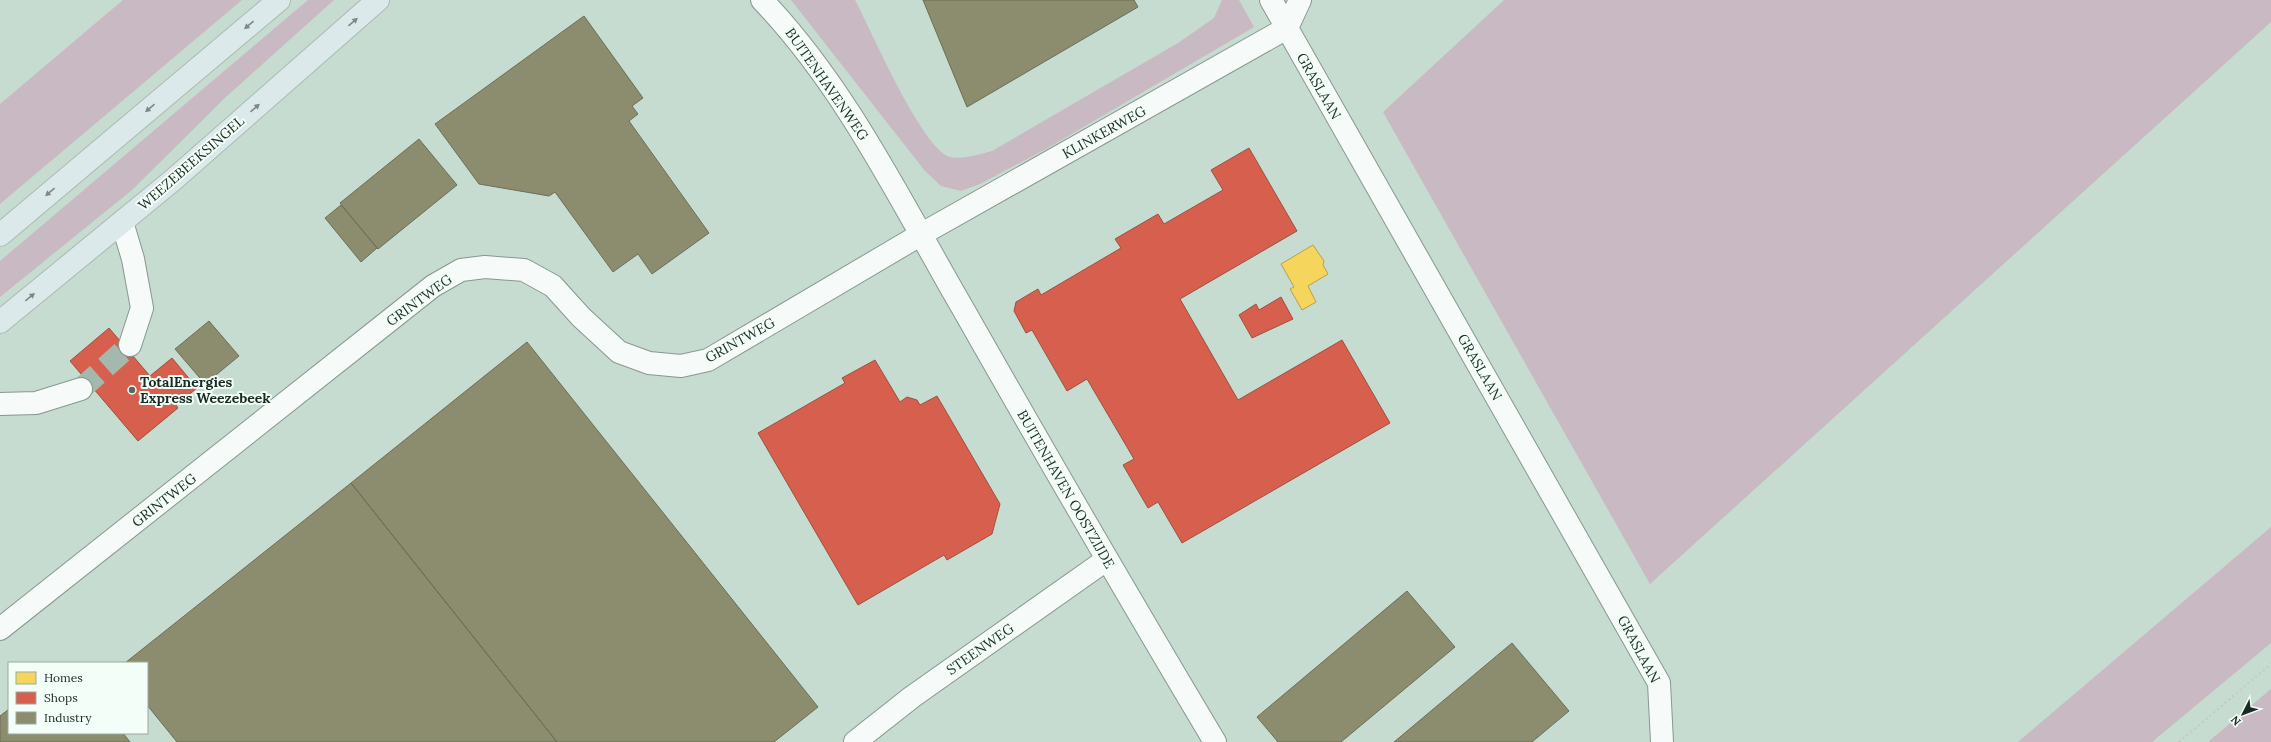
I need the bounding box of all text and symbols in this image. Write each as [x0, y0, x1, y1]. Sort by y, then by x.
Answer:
one-way arrow [348, 18, 358, 27]
one-way arrow [244, 21, 255, 30]
street label: BUITENHAVENWEG [781, 24, 873, 144]
street label: GRASLAAN [1293, 49, 1345, 123]
street label: KLINKERWEG [1059, 101, 1149, 162]
one-way arrow [250, 103, 260, 113]
one-way arrow [144, 104, 155, 113]
street label: WEEZEBEEKSINGEL [134, 112, 248, 214]
one-way arrow [45, 188, 56, 197]
street label: GRINTWEG [383, 270, 456, 330]
one-way arrow [25, 293, 35, 302]
street label: GRINTWEG [702, 313, 778, 367]
street label: GRASLAAN [1454, 330, 1506, 404]
place label: TotalEnergies Express Weezebeek [140, 373, 271, 407]
marker: TotalEnergies Express Weezebeek [127, 385, 137, 395]
street label: BUITENHAVEN OOSTZIJDE [1013, 407, 1119, 572]
street label: GRINTWEG [128, 469, 200, 531]
street label: GRASLAAN [1614, 612, 1664, 686]
street label: STEENWEG [943, 619, 1018, 679]
legend [8, 662, 148, 734]
text: Homes [44, 670, 83, 685]
text: Shops [44, 690, 78, 705]
north arrow [2223, 694, 2263, 734]
text: Industry [44, 710, 92, 725]
text: N [2227, 712, 2244, 729]

